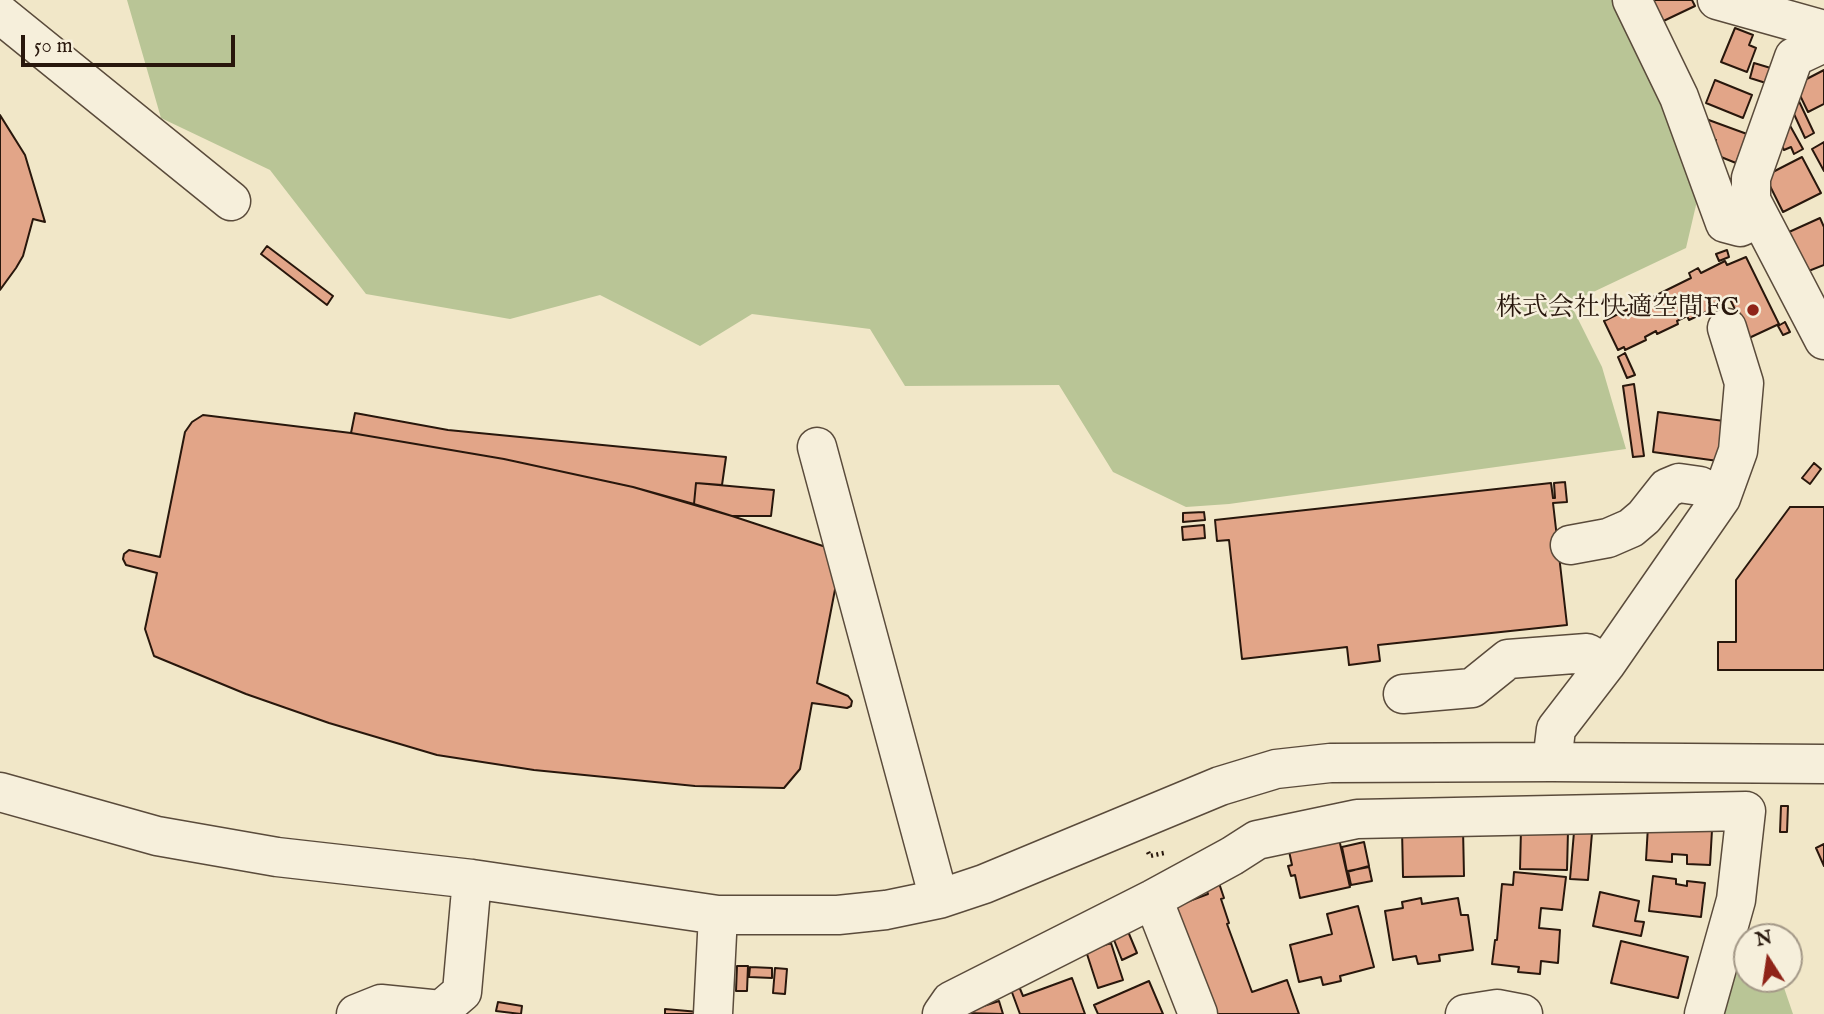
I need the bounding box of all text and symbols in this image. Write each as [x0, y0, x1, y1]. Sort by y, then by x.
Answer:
scale bar [24, 21, 238, 65]
text: 50 m [34, 33, 73, 60]
place label: 株式会社快適空間FC [1496, 294, 1739, 326]
marker: 株式会社快適空間FC [1745, 302, 1761, 318]
north arrow [1733, 923, 1803, 993]
text: N [1754, 926, 1775, 953]

